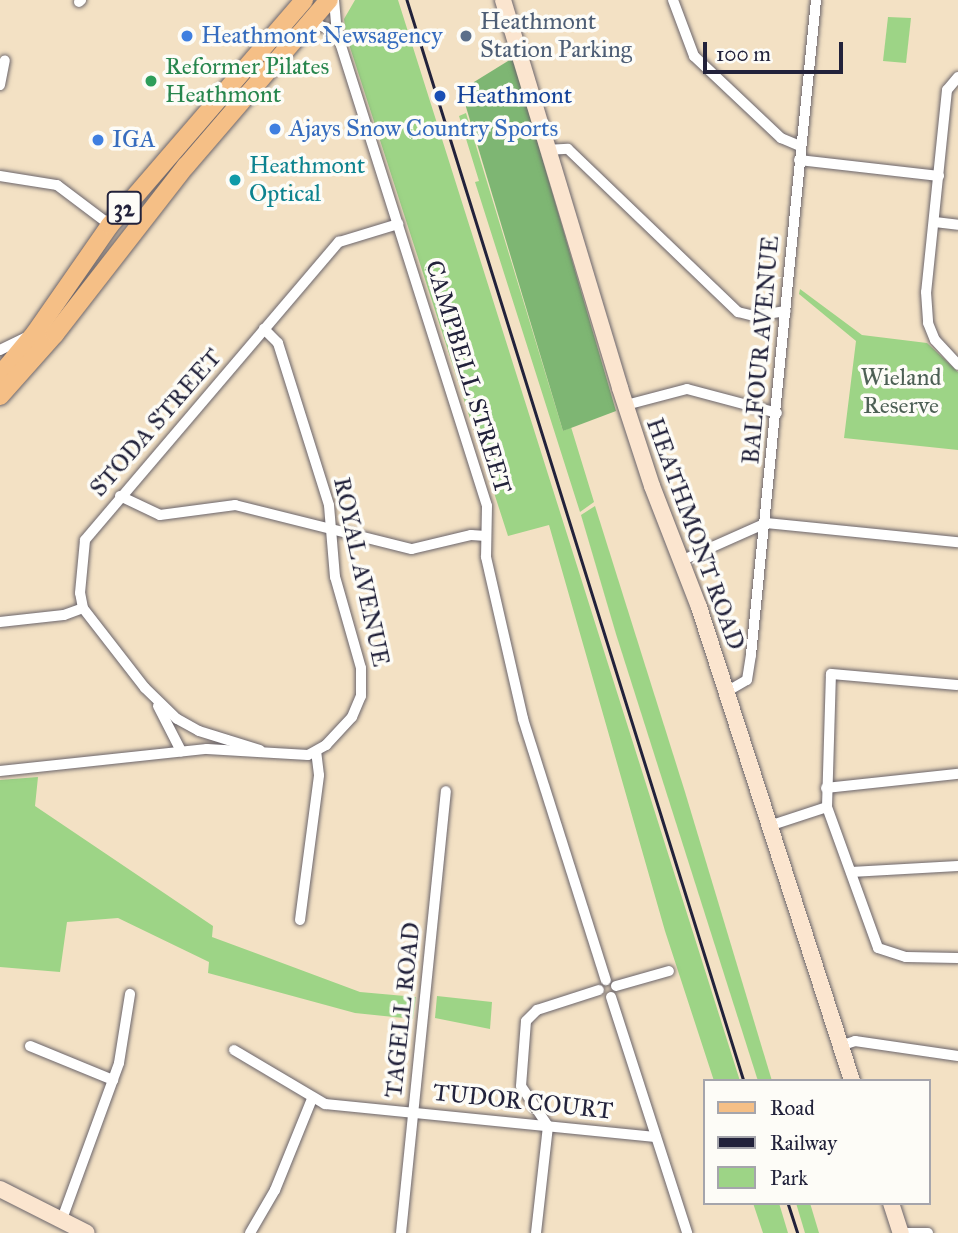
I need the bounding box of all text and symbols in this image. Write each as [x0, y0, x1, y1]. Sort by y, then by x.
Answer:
place label: Heathmont Station Parking [480, 8, 632, 64]
place label: Heathmont Newsagency [201, 22, 442, 50]
marker: Heathmont Newsagency [179, 28, 195, 44]
marker: Heathmont Station Parking [458, 28, 474, 44]
scale bar [706, 28, 846, 72]
text: 100 m [716, 41, 771, 67]
place label: Reformer Pilates Heathmont [165, 53, 329, 109]
marker: Reformer Pilates Heathmont [143, 73, 159, 89]
place label: Heathmont [456, 82, 572, 110]
marker: Heathmont [430, 86, 450, 106]
place label: Ajays Snow Country Sports [289, 115, 558, 143]
marker: Ajays Snow Country Sports [267, 121, 283, 137]
place label: IGA [112, 126, 156, 154]
marker: IGA [90, 132, 106, 148]
place label: Heathmont Optical [249, 152, 365, 208]
marker: Heathmont Optical [227, 172, 243, 188]
road number: 32 [106, 188, 142, 228]
street label: BALFOUR AVENUE [737, 235, 785, 465]
street label: CAMPBELL STREET [419, 257, 517, 497]
street label: STODA STREET [84, 343, 228, 503]
park label: Wieland Reserve [861, 364, 941, 420]
street label: HEATHMONT ROAD [640, 414, 750, 654]
street label: ROYAL AVENUE [327, 475, 395, 669]
street label: TAGELL ROAD [379, 921, 427, 1099]
street label: TUDOR COURT [432, 1078, 614, 1126]
legend [702, 1079, 930, 1205]
text: Road [770, 1095, 815, 1121]
text: Railway [770, 1130, 837, 1156]
text: Park [770, 1165, 808, 1191]

